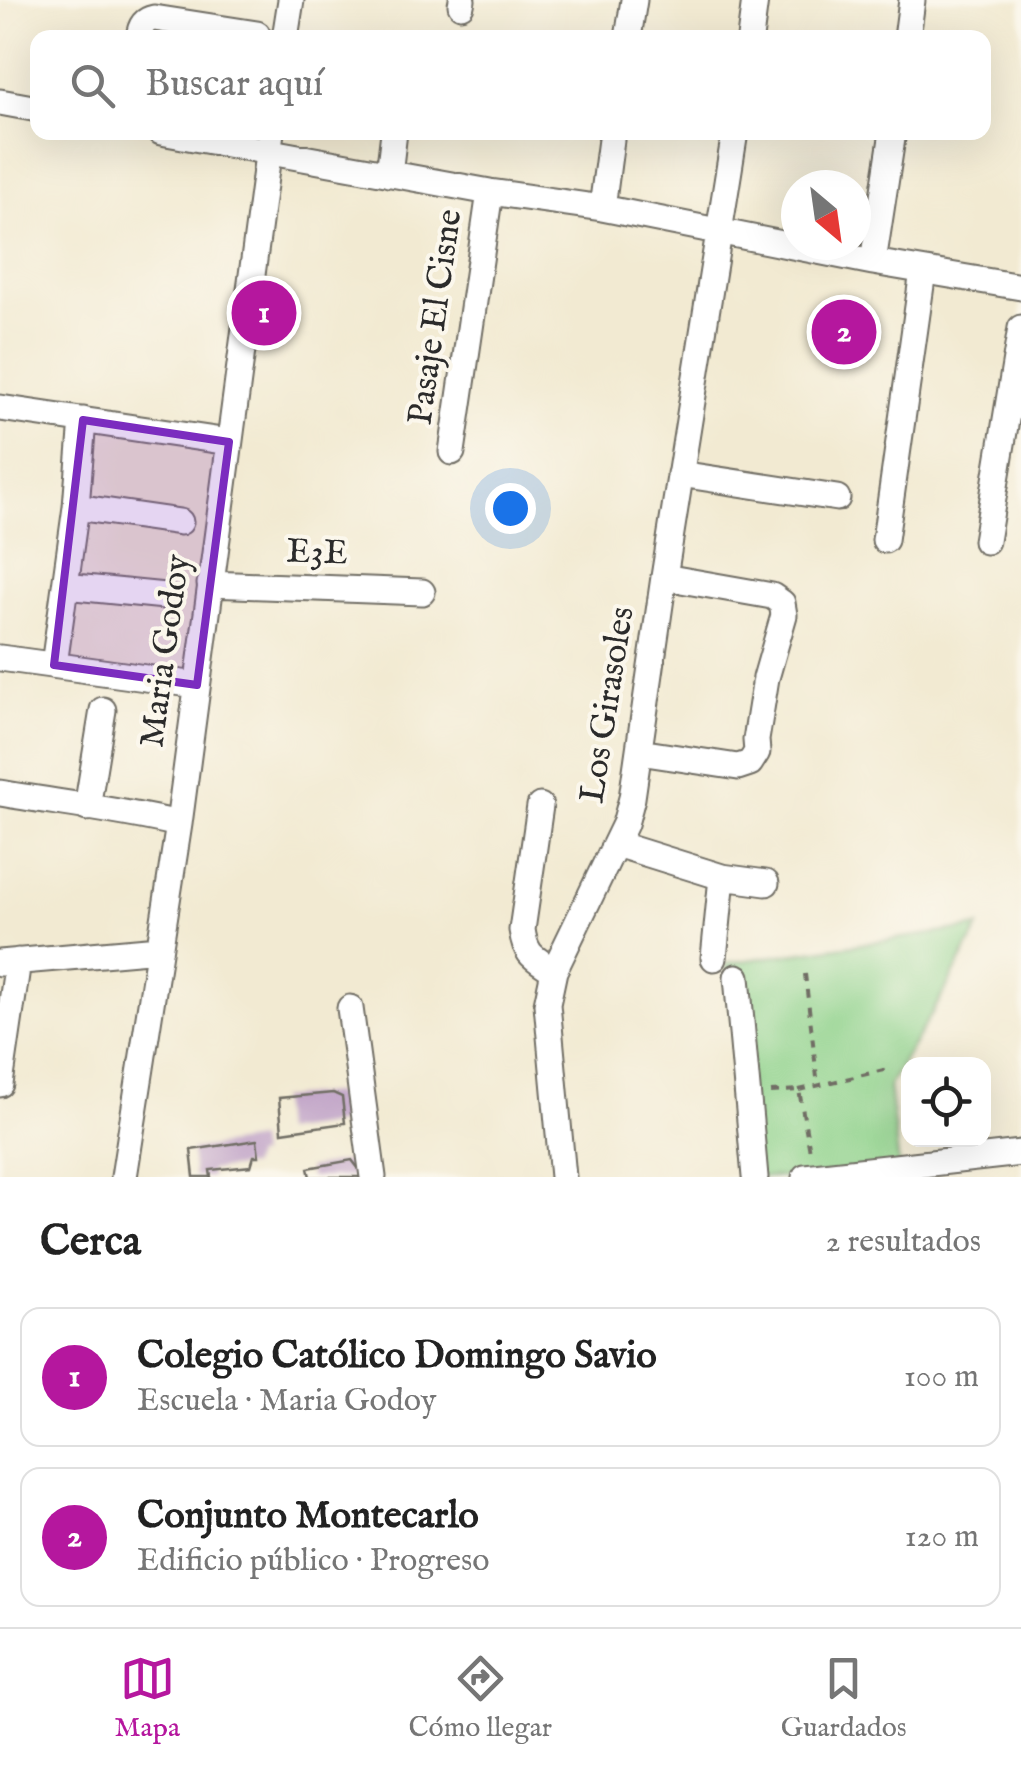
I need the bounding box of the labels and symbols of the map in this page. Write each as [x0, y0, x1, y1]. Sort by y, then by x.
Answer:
north arrow [781, 170, 871, 260]
street label: Pasaje El Cisne [399, 206, 473, 428]
pin: 1 [232, 276, 296, 350]
pin: 2 [812, 294, 876, 370]
your location [485, 483, 536, 534]
street label: E3E [285, 529, 349, 577]
street label: Maria Godoy [130, 551, 202, 750]
street label: Los Girasoles [570, 604, 646, 806]

